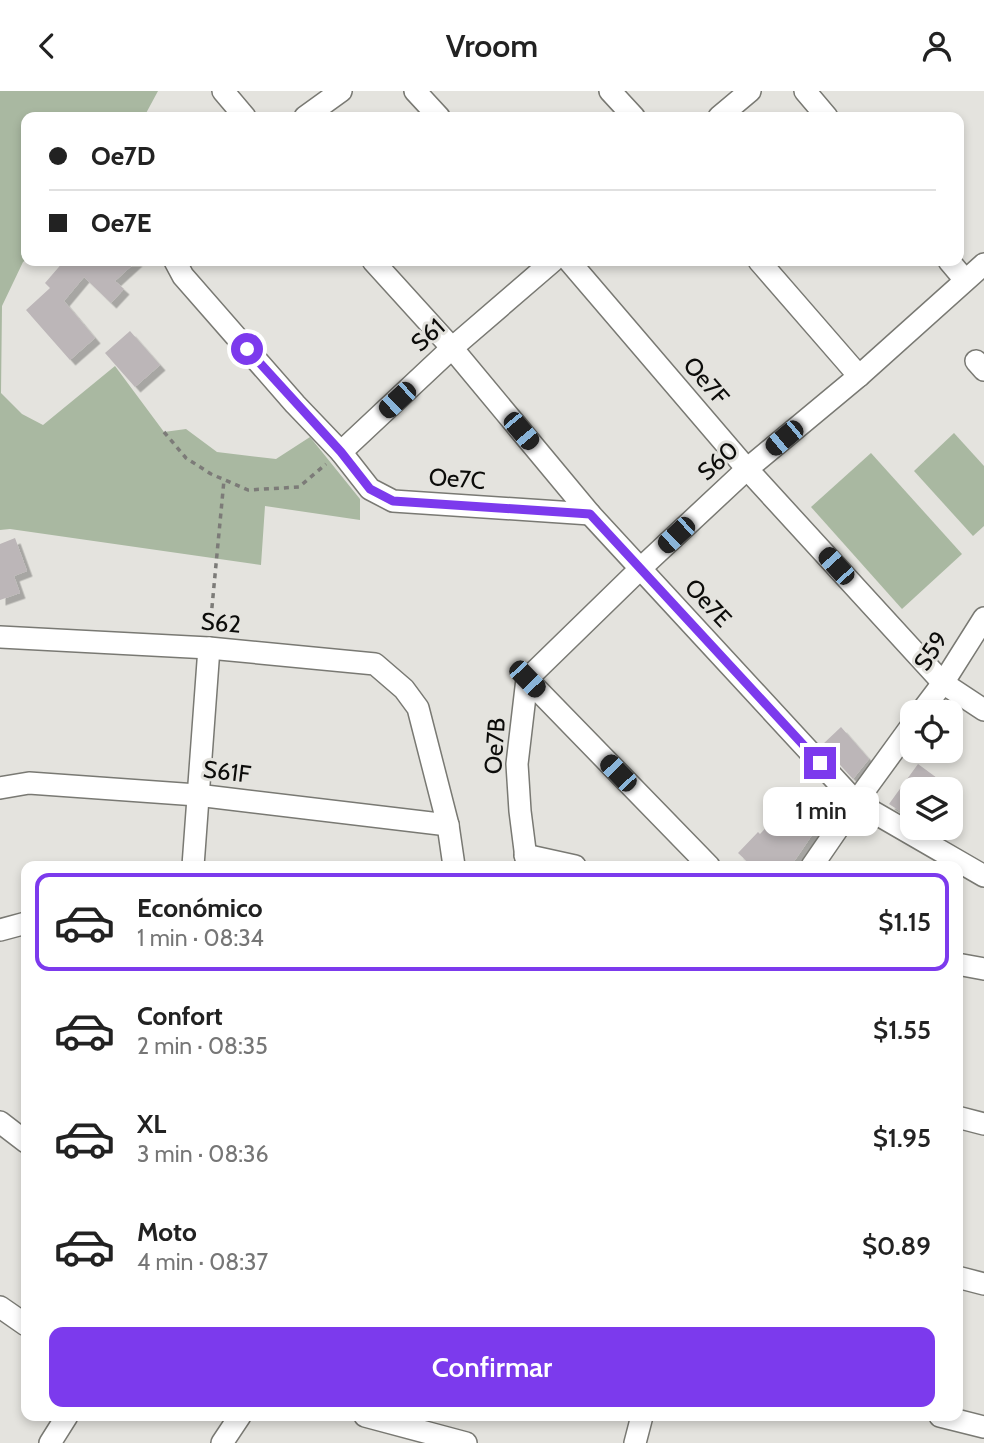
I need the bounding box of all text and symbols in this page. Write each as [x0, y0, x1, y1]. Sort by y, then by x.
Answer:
text: Vroom [446, 26, 538, 65]
icon: back [28, 27, 66, 65]
icon: person [918, 27, 956, 65]
text: Oe7D [91, 140, 156, 172]
text: Oe7E [91, 207, 152, 239]
street label: S61 [405, 312, 450, 357]
route start [231, 333, 263, 365]
street label: Oe7F [678, 351, 736, 411]
car [375, 378, 420, 422]
car [500, 408, 543, 454]
car [762, 416, 807, 460]
street label: S60 [691, 435, 744, 486]
street label: Oe7C [428, 462, 486, 495]
car [654, 513, 699, 557]
car [815, 543, 858, 589]
street label: Oe7E [679, 573, 738, 633]
street label: S62 [200, 606, 242, 639]
street label: S59 [907, 626, 954, 676]
car [505, 657, 550, 701]
map controls [900, 700, 963, 840]
button: locate [900, 700, 963, 763]
street label: Oe7B [478, 717, 511, 775]
route end [804, 747, 836, 779]
car [596, 751, 641, 795]
street label: S61F [202, 754, 253, 789]
button: layers [900, 777, 963, 840]
callout: 1 min [762, 787, 878, 837]
text: 1 min [795, 797, 847, 825]
icon: car [53, 891, 116, 954]
text: Económico [137, 892, 263, 924]
text: $1.15 [878, 906, 931, 938]
text: 1 min · 08:34 [137, 924, 264, 952]
icon: car [53, 999, 116, 1062]
text: Confort [137, 1000, 223, 1032]
text: $1.55 [873, 1014, 931, 1046]
text: 2 min · 08:35 [137, 1032, 268, 1060]
icon: car [53, 1107, 116, 1170]
text: XL [137, 1108, 166, 1140]
text: $1.95 [873, 1122, 931, 1154]
text: 3 min · 08:36 [137, 1140, 269, 1168]
icon: car [53, 1215, 116, 1278]
text: Moto [137, 1216, 197, 1248]
text: $0.89 [862, 1230, 931, 1262]
text: 4 min · 08:37 [137, 1248, 268, 1276]
button: Confirmar [49, 1327, 935, 1407]

